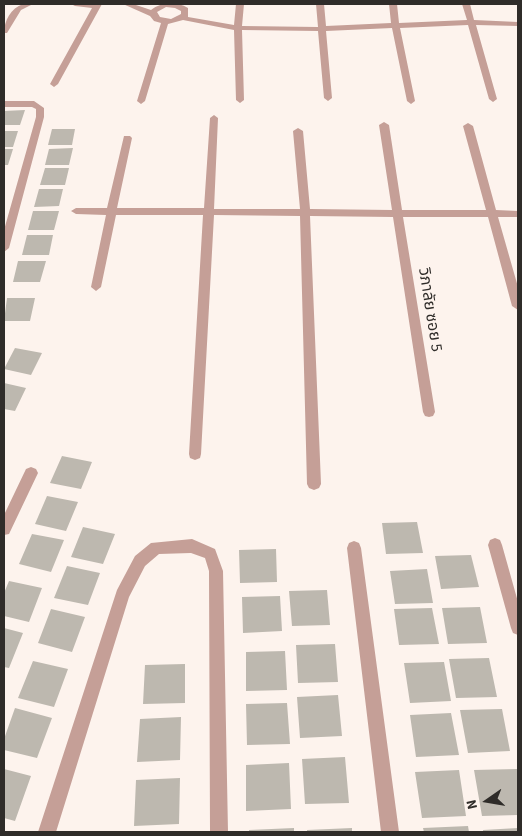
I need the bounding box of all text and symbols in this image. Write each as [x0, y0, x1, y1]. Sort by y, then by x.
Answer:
street label: วิภาลัย ซอย 5 [413, 267, 445, 353]
north arrow [462, 776, 512, 826]
text: N [462, 798, 483, 811]

